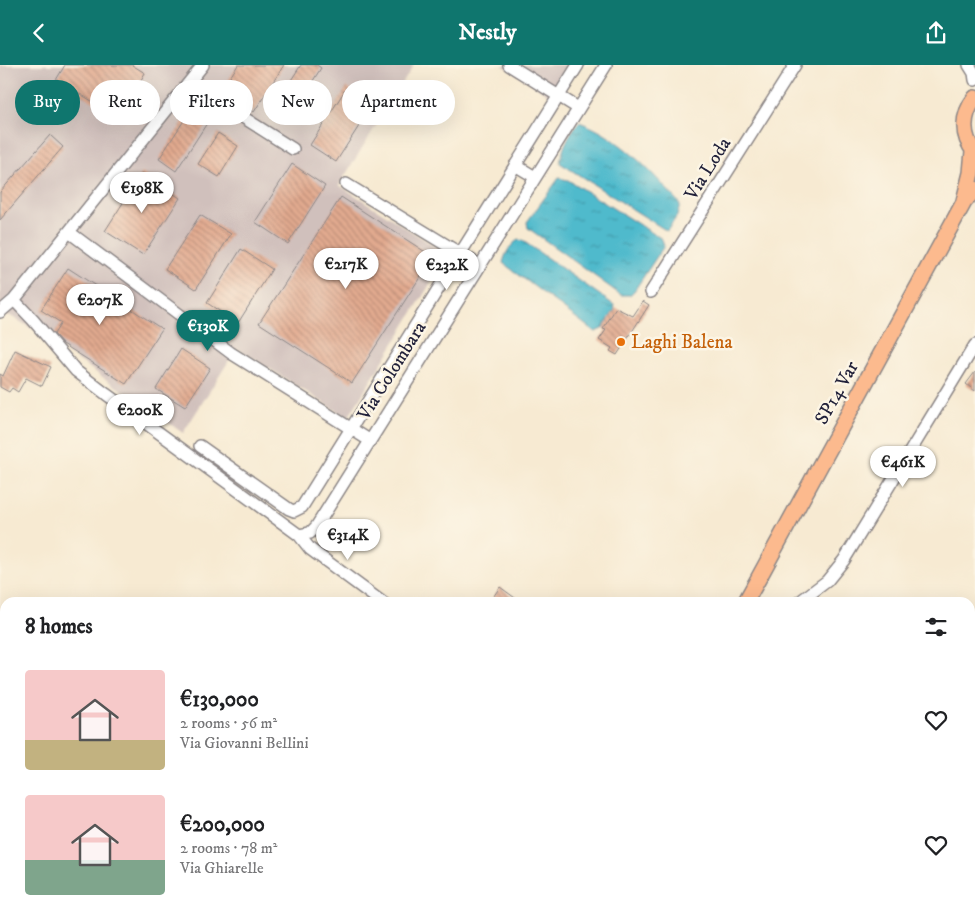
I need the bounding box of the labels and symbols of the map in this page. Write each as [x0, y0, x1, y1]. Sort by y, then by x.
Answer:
street label: Via Loda [679, 133, 736, 205]
pin: €198K [107, 171, 177, 214]
pin: €217K [311, 247, 381, 290]
pin: €232K [412, 249, 482, 291]
pin: €207K [65, 283, 135, 326]
pin: €130K [173, 309, 243, 352]
street label: Via Colombara [352, 317, 431, 425]
place label: Laghi Balena [631, 331, 733, 354]
marker: Laghi Balena [615, 336, 627, 348]
street label: SP14 Var [810, 357, 864, 429]
pin: €200K [105, 393, 175, 436]
pin: €461K [868, 445, 938, 488]
pin: €314K [313, 519, 383, 561]

